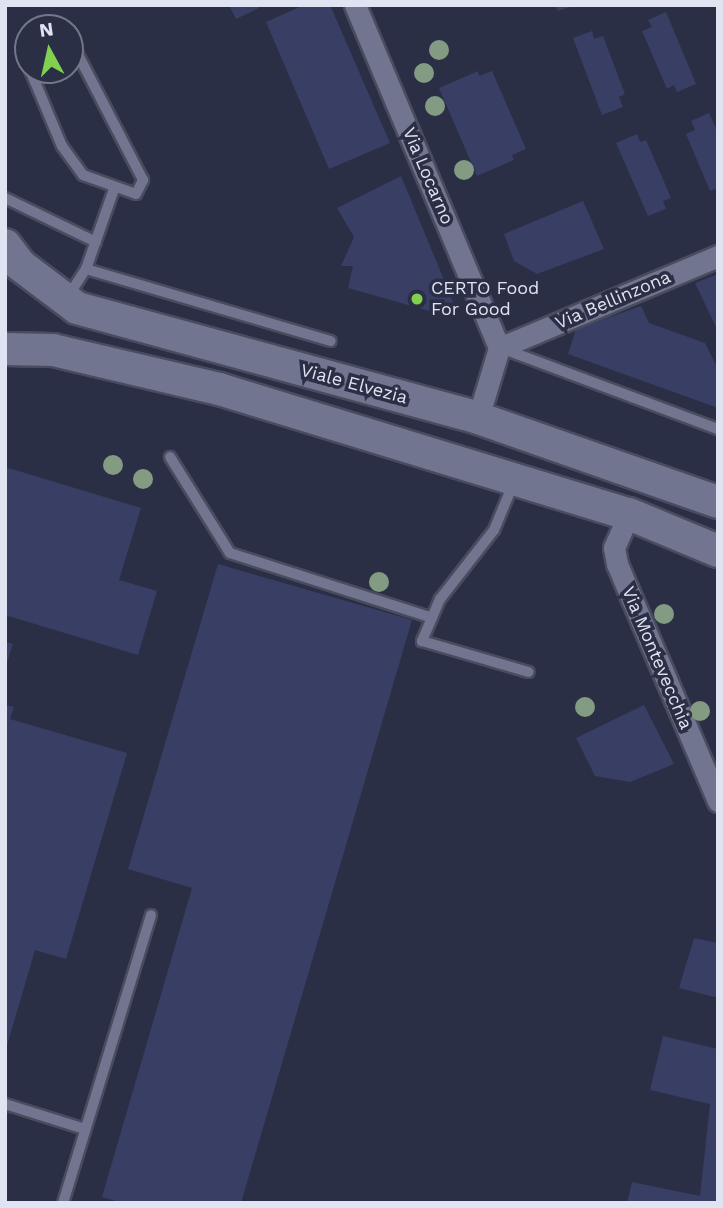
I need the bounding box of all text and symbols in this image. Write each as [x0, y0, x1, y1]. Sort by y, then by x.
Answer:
north arrow [14, 14, 84, 84]
text: N [38, 17, 55, 42]
street label: Via Locarno [398, 124, 458, 228]
street label: Via Bellinzona [552, 266, 674, 334]
place label: CERTO Food For Good [431, 278, 539, 320]
marker: CERTO Food For Good [409, 291, 425, 307]
street label: Viale Elvezia [298, 359, 410, 409]
street label: Via Montevecchia [617, 583, 697, 733]

